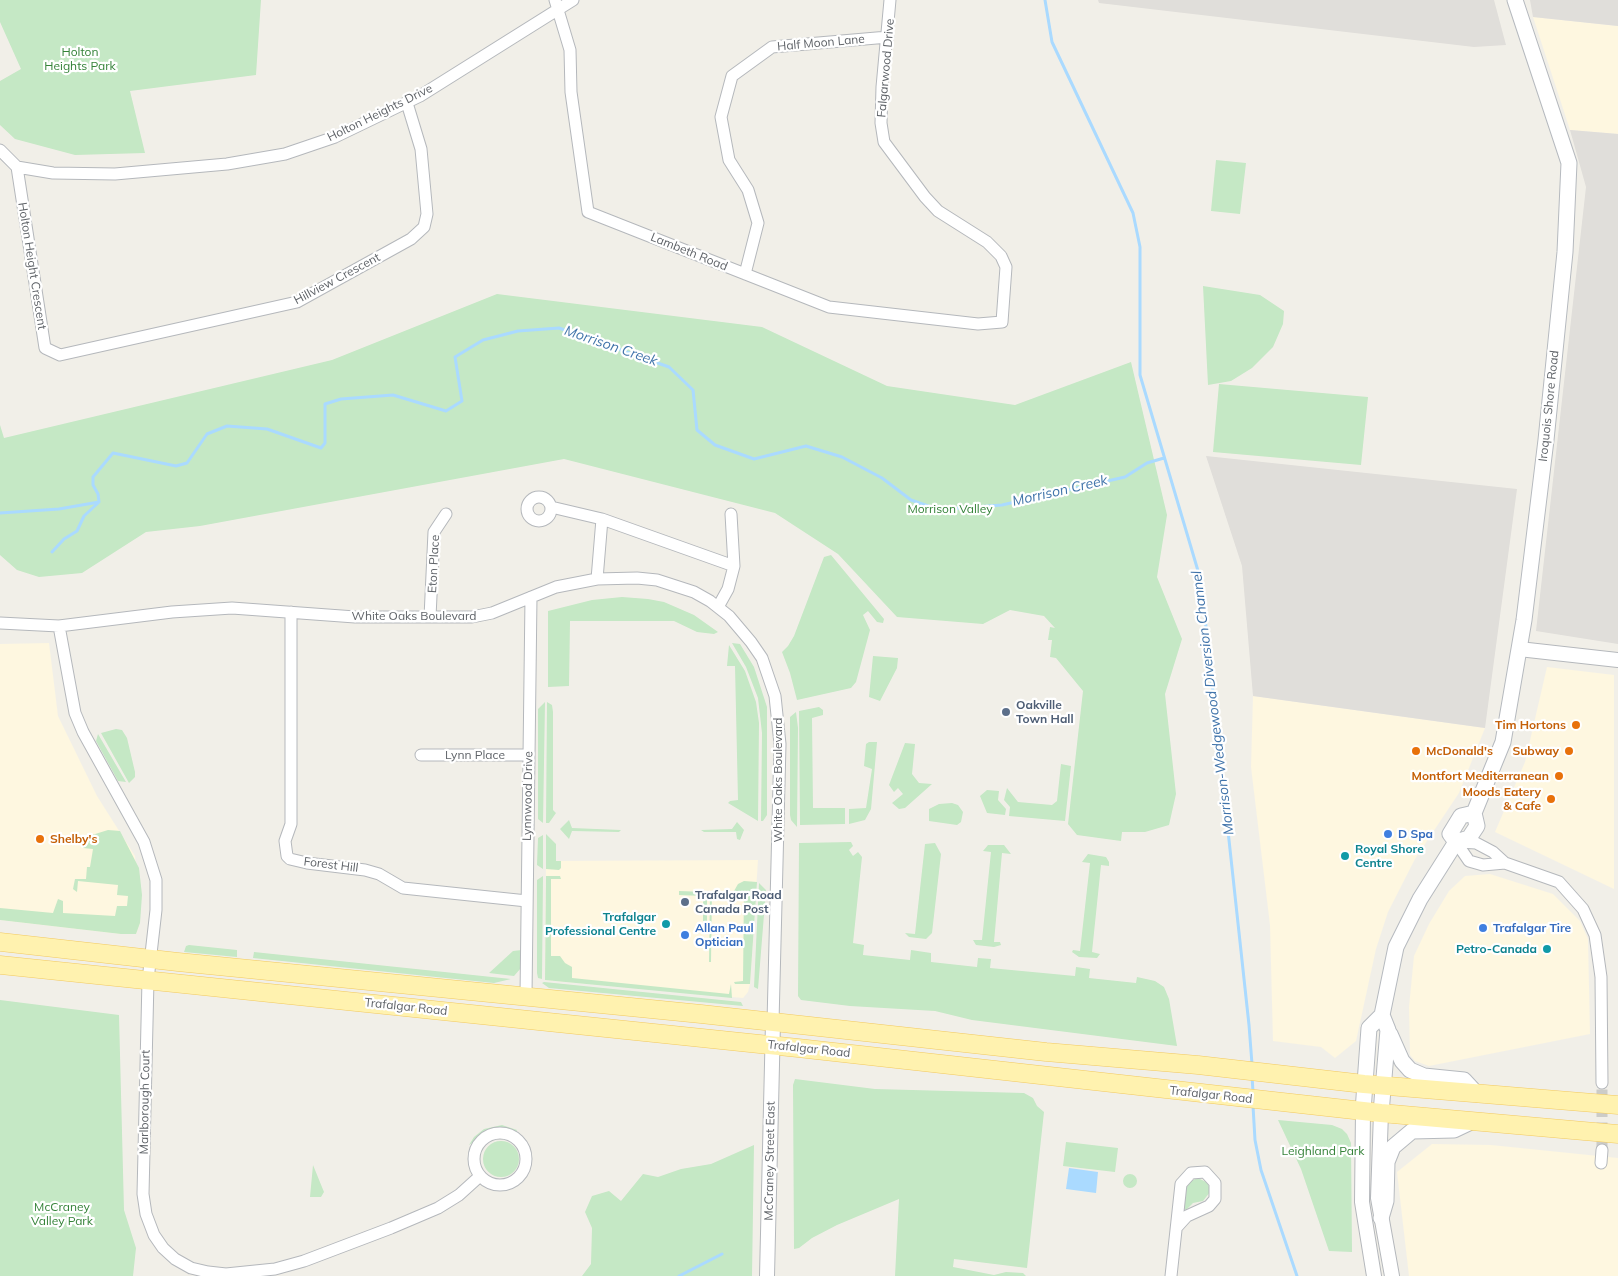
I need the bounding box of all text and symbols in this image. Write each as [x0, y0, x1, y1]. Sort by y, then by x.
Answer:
street label: Falgarwood Drive [875, 18, 897, 118]
street label: Half Moon Lane [777, 32, 865, 54]
park label: Holton Heights Park [44, 45, 116, 73]
street label: Holton Heights Drive [325, 81, 435, 145]
street label: Holton Height Crescent [15, 201, 49, 331]
street label: Lambeth Road [648, 230, 730, 274]
street label: Hillview Crescent [291, 250, 383, 308]
water label: Morrison Creek [562, 322, 660, 370]
street label: Iroquois Shore Road [1536, 350, 1562, 462]
water label: Morrison Creek [1011, 472, 1109, 510]
park label: Morrison Valley [907, 502, 993, 516]
street label: Eton Place [425, 534, 443, 594]
water label: Morrison-Wedgewood Diversion Channel [1188, 570, 1238, 836]
street label: White Oaks Boulevard [352, 609, 476, 623]
place label: Oakville Town Hall [1016, 698, 1074, 726]
marker: Oakville Town Hall [1000, 706, 1012, 718]
street label: White Oaks Boulevard [771, 718, 785, 842]
place label: Tim Hortons [1495, 718, 1566, 732]
marker: Tim Hortons [1570, 719, 1582, 731]
place label: McDonald's [1426, 744, 1493, 758]
place label: Subway [1512, 744, 1559, 758]
marker: McDonald's [1410, 745, 1422, 757]
marker: Subway [1563, 745, 1575, 757]
street label: Lynn Place [445, 748, 505, 762]
street label: Lynnwood Drive [520, 751, 536, 841]
place label: Montfort Mediterranean [1411, 769, 1549, 783]
marker: Montfort Mediterranean [1553, 770, 1565, 782]
place label: Moods Eatery & Cafe [1462, 785, 1541, 813]
marker: Moods Eatery & Cafe [1545, 793, 1557, 805]
place label: D Spa [1398, 827, 1433, 841]
marker: D Spa [1382, 828, 1394, 840]
place label: Shelby's [50, 832, 97, 846]
marker: Shelby's [34, 833, 46, 845]
place label: Royal Shore Centre [1355, 842, 1424, 870]
marker: Royal Shore Centre [1339, 850, 1351, 862]
street label: Forest Hill [303, 854, 359, 876]
place label: Trafalgar Road Canada Post [695, 888, 782, 916]
marker: Trafalgar Road Canada Post [679, 896, 691, 908]
place label: Trafalgar Professional Centre [545, 910, 656, 938]
marker: Trafalgar Professional Centre [660, 918, 672, 930]
place label: Allan Paul Optician [695, 921, 754, 949]
place label: Trafalgar Tire [1493, 921, 1571, 935]
marker: Trafalgar Tire [1477, 922, 1489, 934]
marker: Allan Paul Optician [679, 929, 691, 941]
place label: Petro-Canada [1456, 942, 1537, 956]
marker: Petro-Canada [1541, 943, 1553, 955]
street label: Trafalgar Road [364, 995, 448, 1019]
street label: Trafalgar Road [767, 1037, 851, 1061]
street label: Marlborough Court [137, 1050, 153, 1154]
street label: Trafalgar Road [1169, 1083, 1253, 1107]
street label: McCraney Street East [762, 1101, 778, 1221]
park label: Leighland Park [1282, 1144, 1364, 1158]
park label: McCraney Valley Park [31, 1200, 93, 1228]

